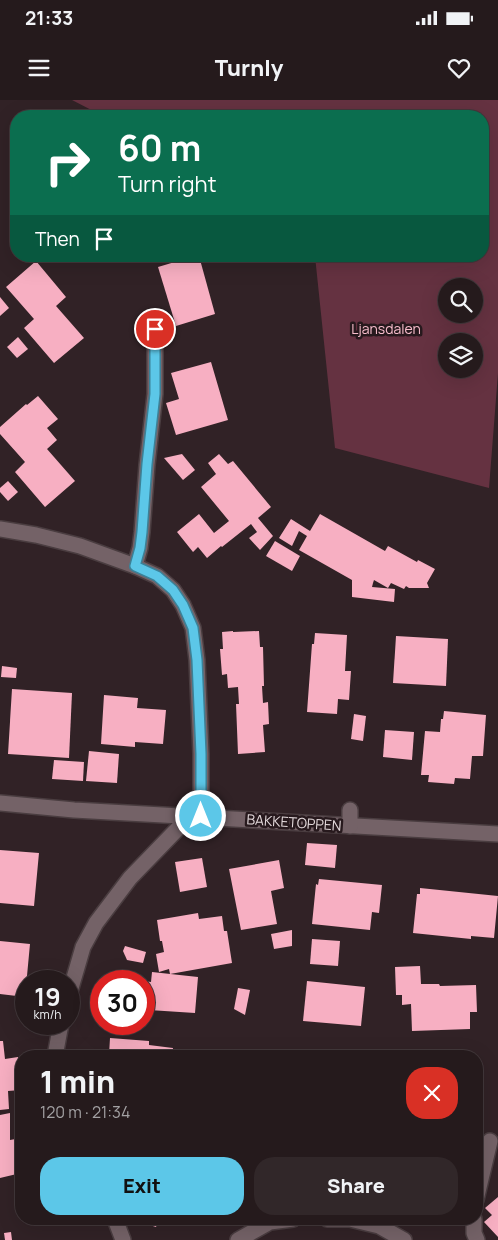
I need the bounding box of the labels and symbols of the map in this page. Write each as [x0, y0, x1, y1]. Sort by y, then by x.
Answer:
pin [134, 308, 176, 350]
park label: Ljansdalen [351, 319, 421, 338]
position arrow [174, 789, 226, 841]
street label: BAKKETOPPEN [246, 809, 342, 835]
speed limit sign: 30 [90, 970, 155, 1035]

